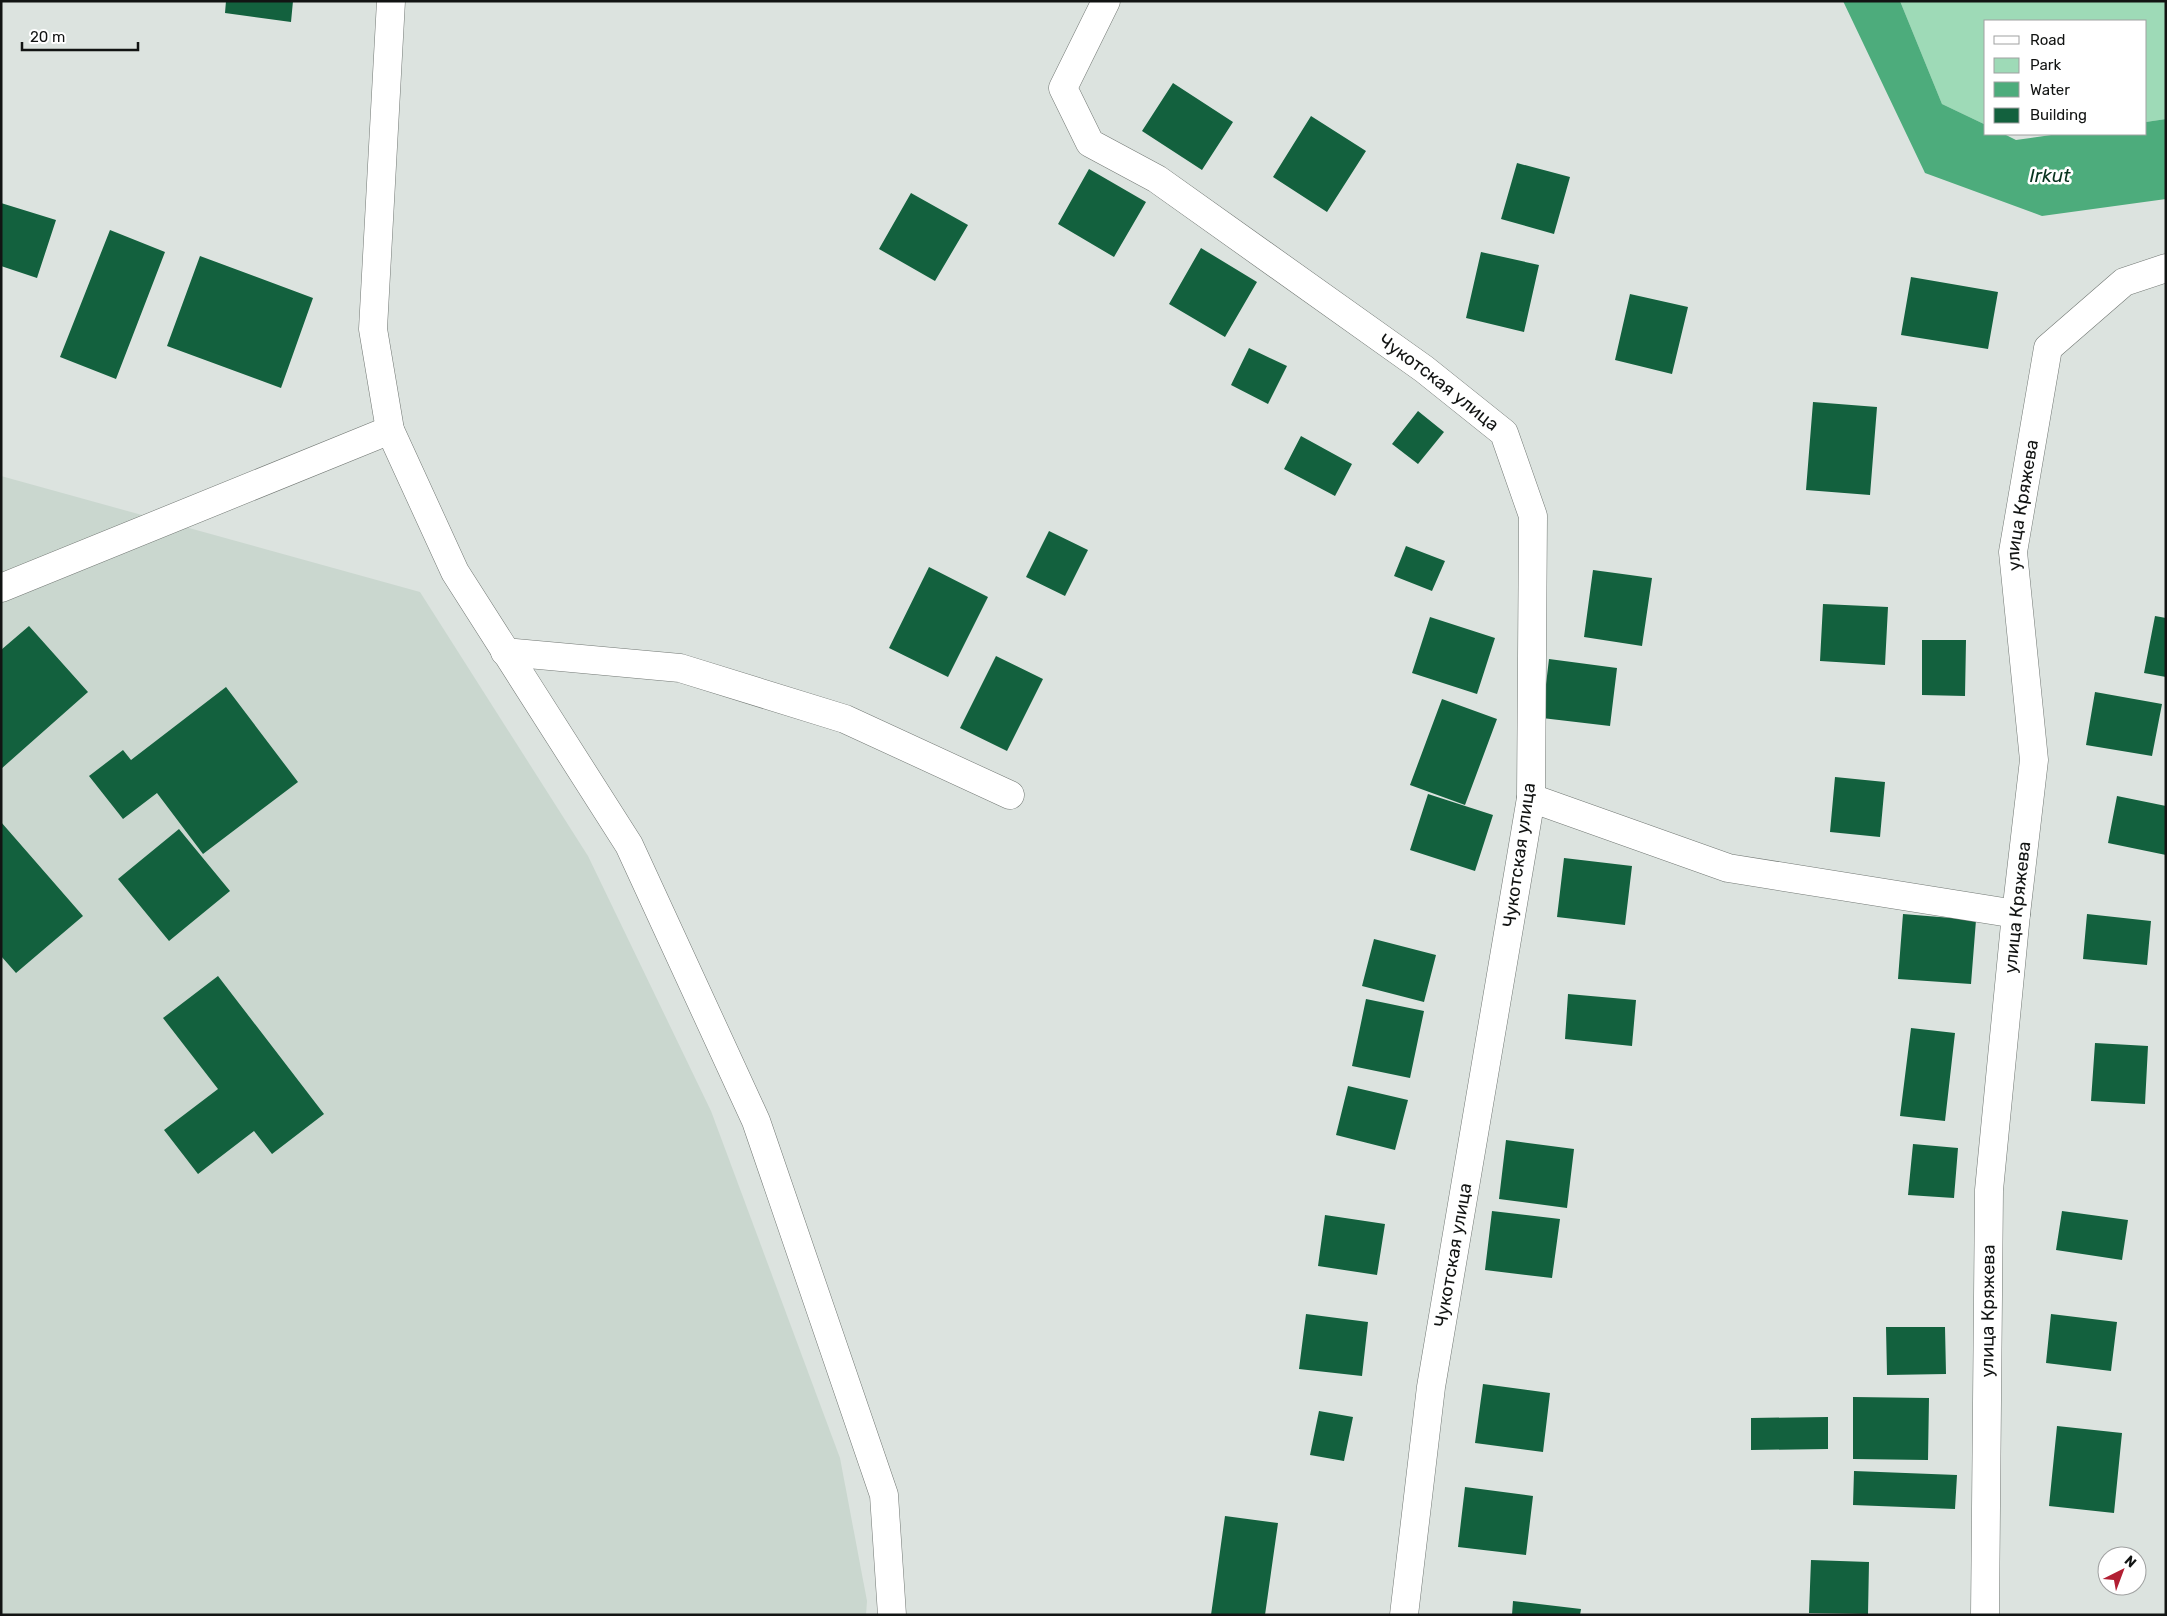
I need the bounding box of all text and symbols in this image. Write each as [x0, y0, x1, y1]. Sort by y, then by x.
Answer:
scale bar [22, 20, 139, 52]
legend [1984, 20, 2147, 135]
text: 20 m [30, 28, 65, 46]
text: Road [2030, 31, 2066, 49]
text: Park [2030, 56, 2061, 74]
text: Water [2030, 81, 2070, 99]
text: Building [2030, 106, 2087, 124]
water label: Irkut [2030, 164, 2071, 187]
street label: Чукотская улица [1374, 329, 1503, 436]
street label: улица Кряжева [2002, 438, 2043, 572]
street label: Чукотская улица [1498, 781, 1540, 929]
street label: улица Кряжева [1999, 840, 2035, 975]
street label: Чукотская улица [1429, 1181, 1477, 1329]
street label: улица Кряжева [1976, 1244, 1999, 1378]
north arrow [2097, 1546, 2147, 1596]
text: N [2121, 1552, 2140, 1571]

